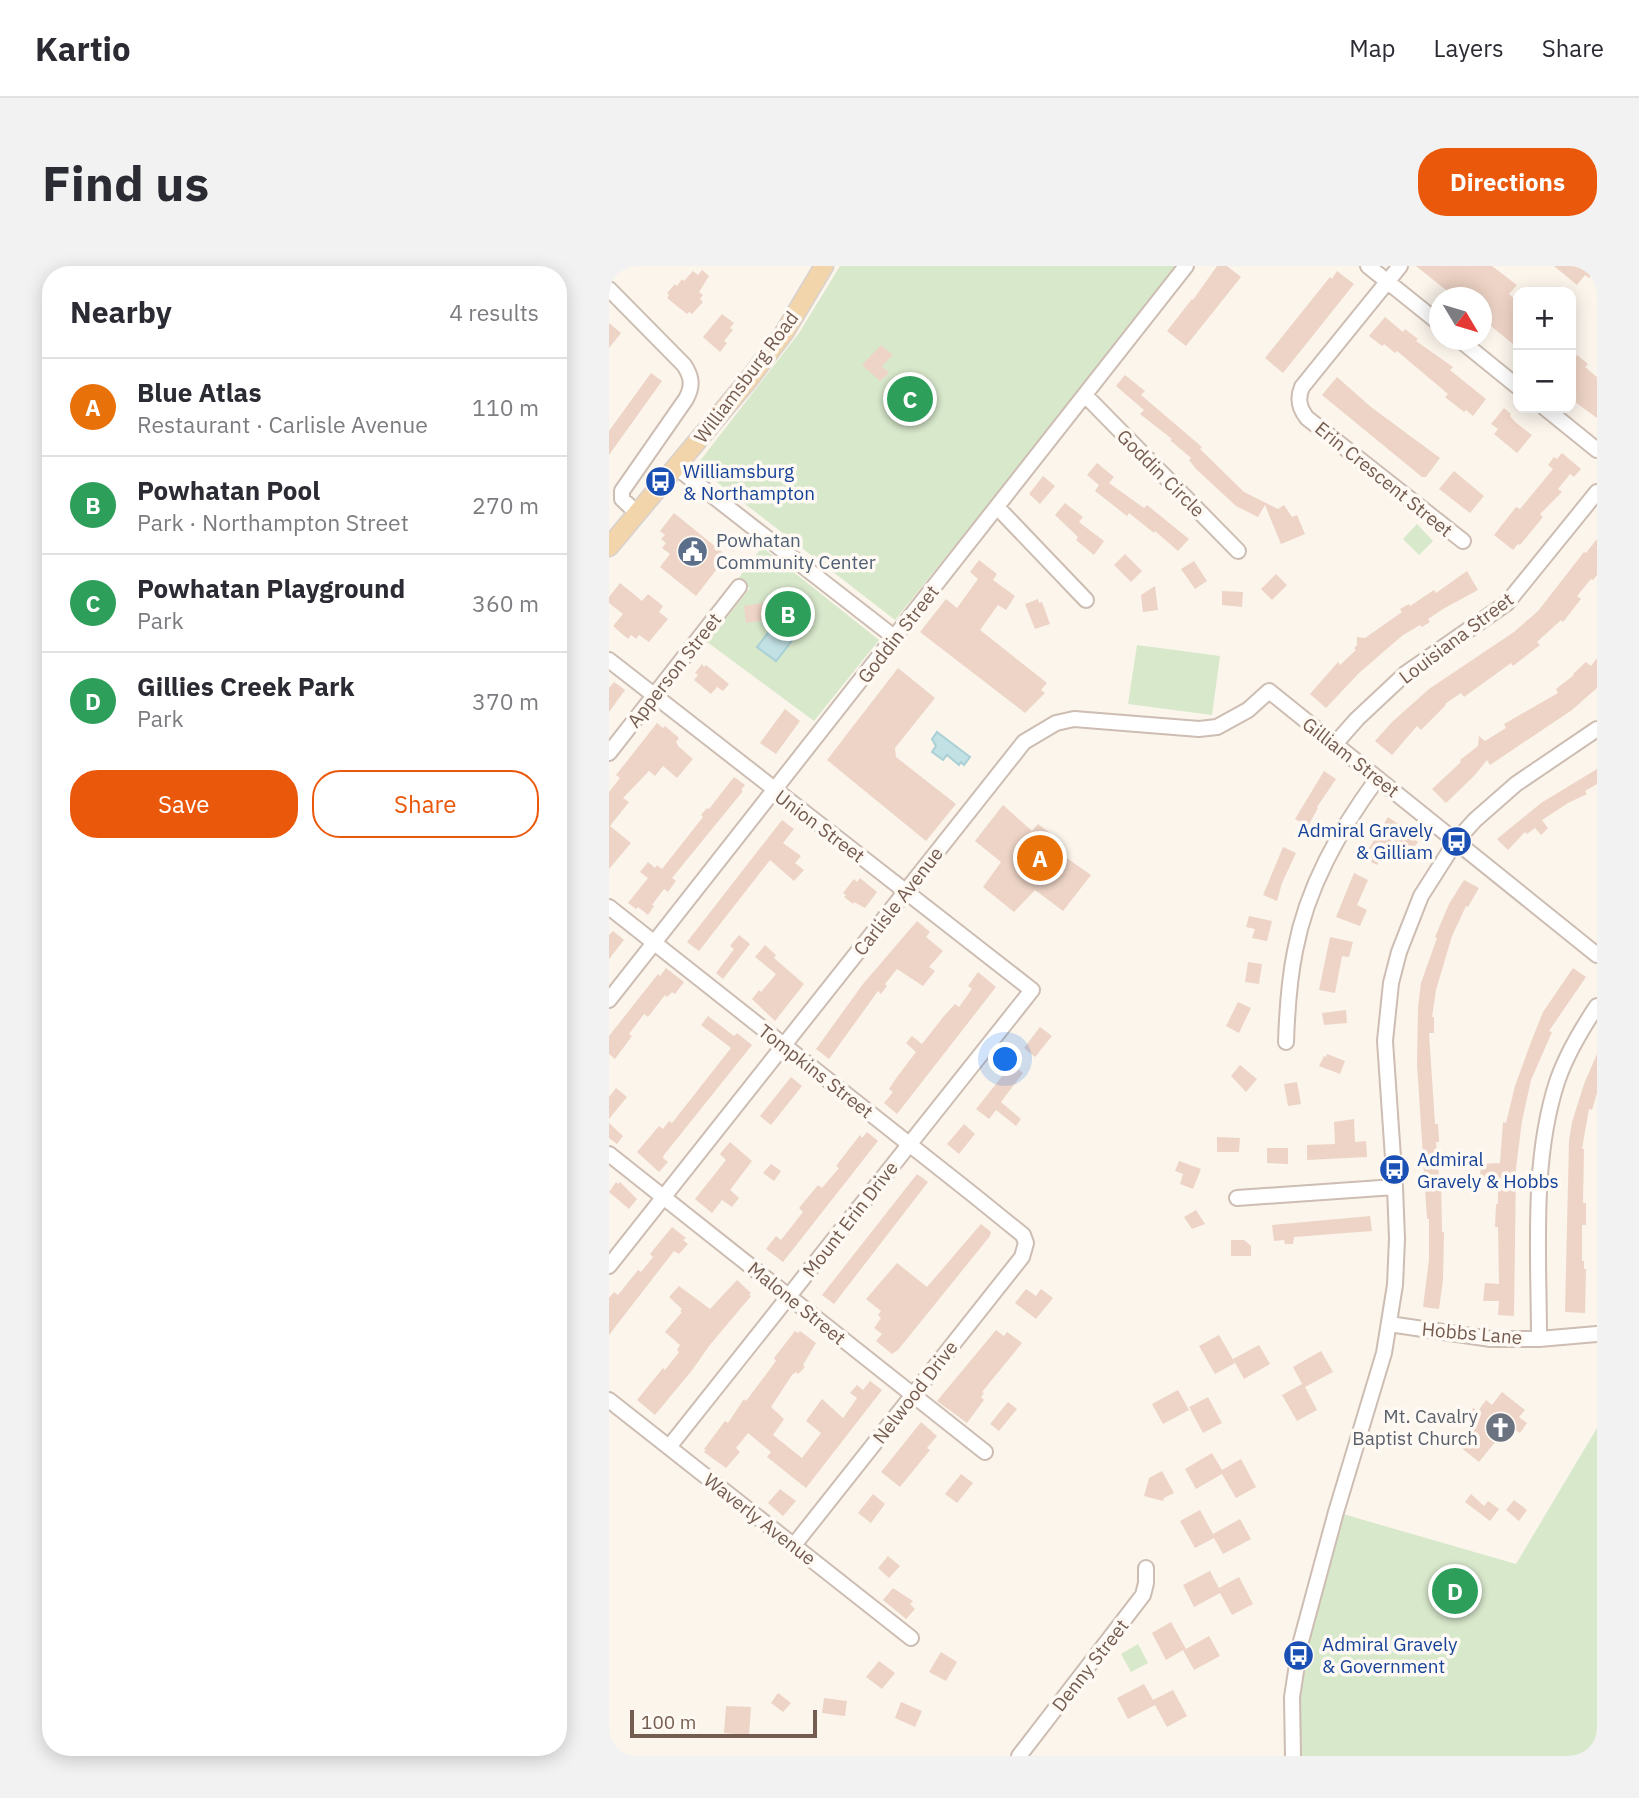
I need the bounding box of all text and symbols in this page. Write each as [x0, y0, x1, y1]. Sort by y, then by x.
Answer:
text: Kartio [35, 27, 131, 70]
text: Map [1349, 32, 1396, 64]
text: Layers [1434, 32, 1504, 64]
text: Share [1542, 32, 1604, 64]
button: Directions [1418, 148, 1597, 216]
text: Find us [42, 151, 209, 214]
north arrow [1429, 287, 1492, 350]
map controls [1513, 287, 1576, 413]
button: + [1513, 287, 1576, 350]
text: Nearby [70, 292, 172, 331]
text: 4 results [449, 297, 539, 327]
street label: Williamsburg Road [689, 306, 803, 448]
button: − [1513, 350, 1576, 413]
pin: C [887, 373, 933, 425]
text: Blue Atlas [137, 375, 262, 409]
text: A [85, 392, 101, 422]
text: 110 m [472, 392, 539, 422]
text: Restaurant · Carlisle Avenue [137, 409, 428, 439]
street label: Erin Crescent Street [1310, 416, 1458, 542]
street label: Goddin Circle [1112, 424, 1210, 522]
place label: Williamsburg & Northampton [683, 459, 815, 505]
bus stop icon: Williamsburg & Northampton [643, 465, 677, 499]
text: Powhatan Pool [137, 473, 320, 507]
text: B [85, 490, 101, 520]
text: 270 m [472, 490, 539, 520]
text: Park · Northampton Street [137, 507, 409, 537]
place label: Powhatan Community Center [716, 528, 876, 574]
public building icon: Powhatan Community Center [676, 534, 710, 568]
text: Powhatan Playground [137, 571, 405, 605]
street label: Goddin Street [852, 580, 944, 688]
street label: Louisiana Street [1394, 587, 1518, 689]
text: C [86, 588, 100, 618]
text: 360 m [472, 588, 539, 618]
pin: B [765, 588, 811, 640]
text: Park [137, 605, 184, 635]
street label: Apperson Street [622, 608, 726, 732]
text: Gillies Creek Park [137, 669, 355, 703]
text: D [85, 686, 101, 716]
text: 370 m [472, 686, 539, 716]
text: Park [137, 703, 184, 733]
street label: Gilliam Street [1298, 712, 1404, 802]
button: Save [70, 770, 298, 838]
button: Share [312, 770, 539, 838]
street label: Union Street [770, 784, 870, 868]
place label: Admiral Gravely & Gilliam [1298, 818, 1434, 864]
bus stop icon: Admiral Gravely & Gilliam [1439, 824, 1473, 858]
pin: A [1017, 832, 1063, 884]
street label: Carlisle Avenue [848, 842, 948, 960]
street label: Tompkins Street [754, 1019, 878, 1123]
your location [988, 1042, 1022, 1076]
place label: Admiral Gravely & Hobbs [1417, 1147, 1559, 1193]
bus stop icon: Admiral Gravely & Hobbs [1377, 1153, 1411, 1187]
street label: Mount Erin Drive [797, 1156, 903, 1282]
street label: Malone Street [743, 1256, 851, 1350]
street label: Hobbs Lane [1421, 1317, 1523, 1349]
street label: Nelwood Drive [867, 1336, 963, 1448]
place label: Mt. Cavalry Baptist Church [1352, 1404, 1479, 1450]
church icon: Mt. Cavalry Baptist Church [1484, 1410, 1518, 1444]
street label: Waverly Avenue [699, 1468, 821, 1570]
pin: D [1432, 1565, 1478, 1617]
street label: Denny Street [1046, 1614, 1134, 1716]
place label: Admiral Gravely & Government [1322, 1632, 1458, 1678]
bus stop icon: Admiral Gravely & Government [1282, 1638, 1316, 1672]
scale bar [630, 1707, 817, 1739]
text: 100 m [641, 1710, 696, 1734]

